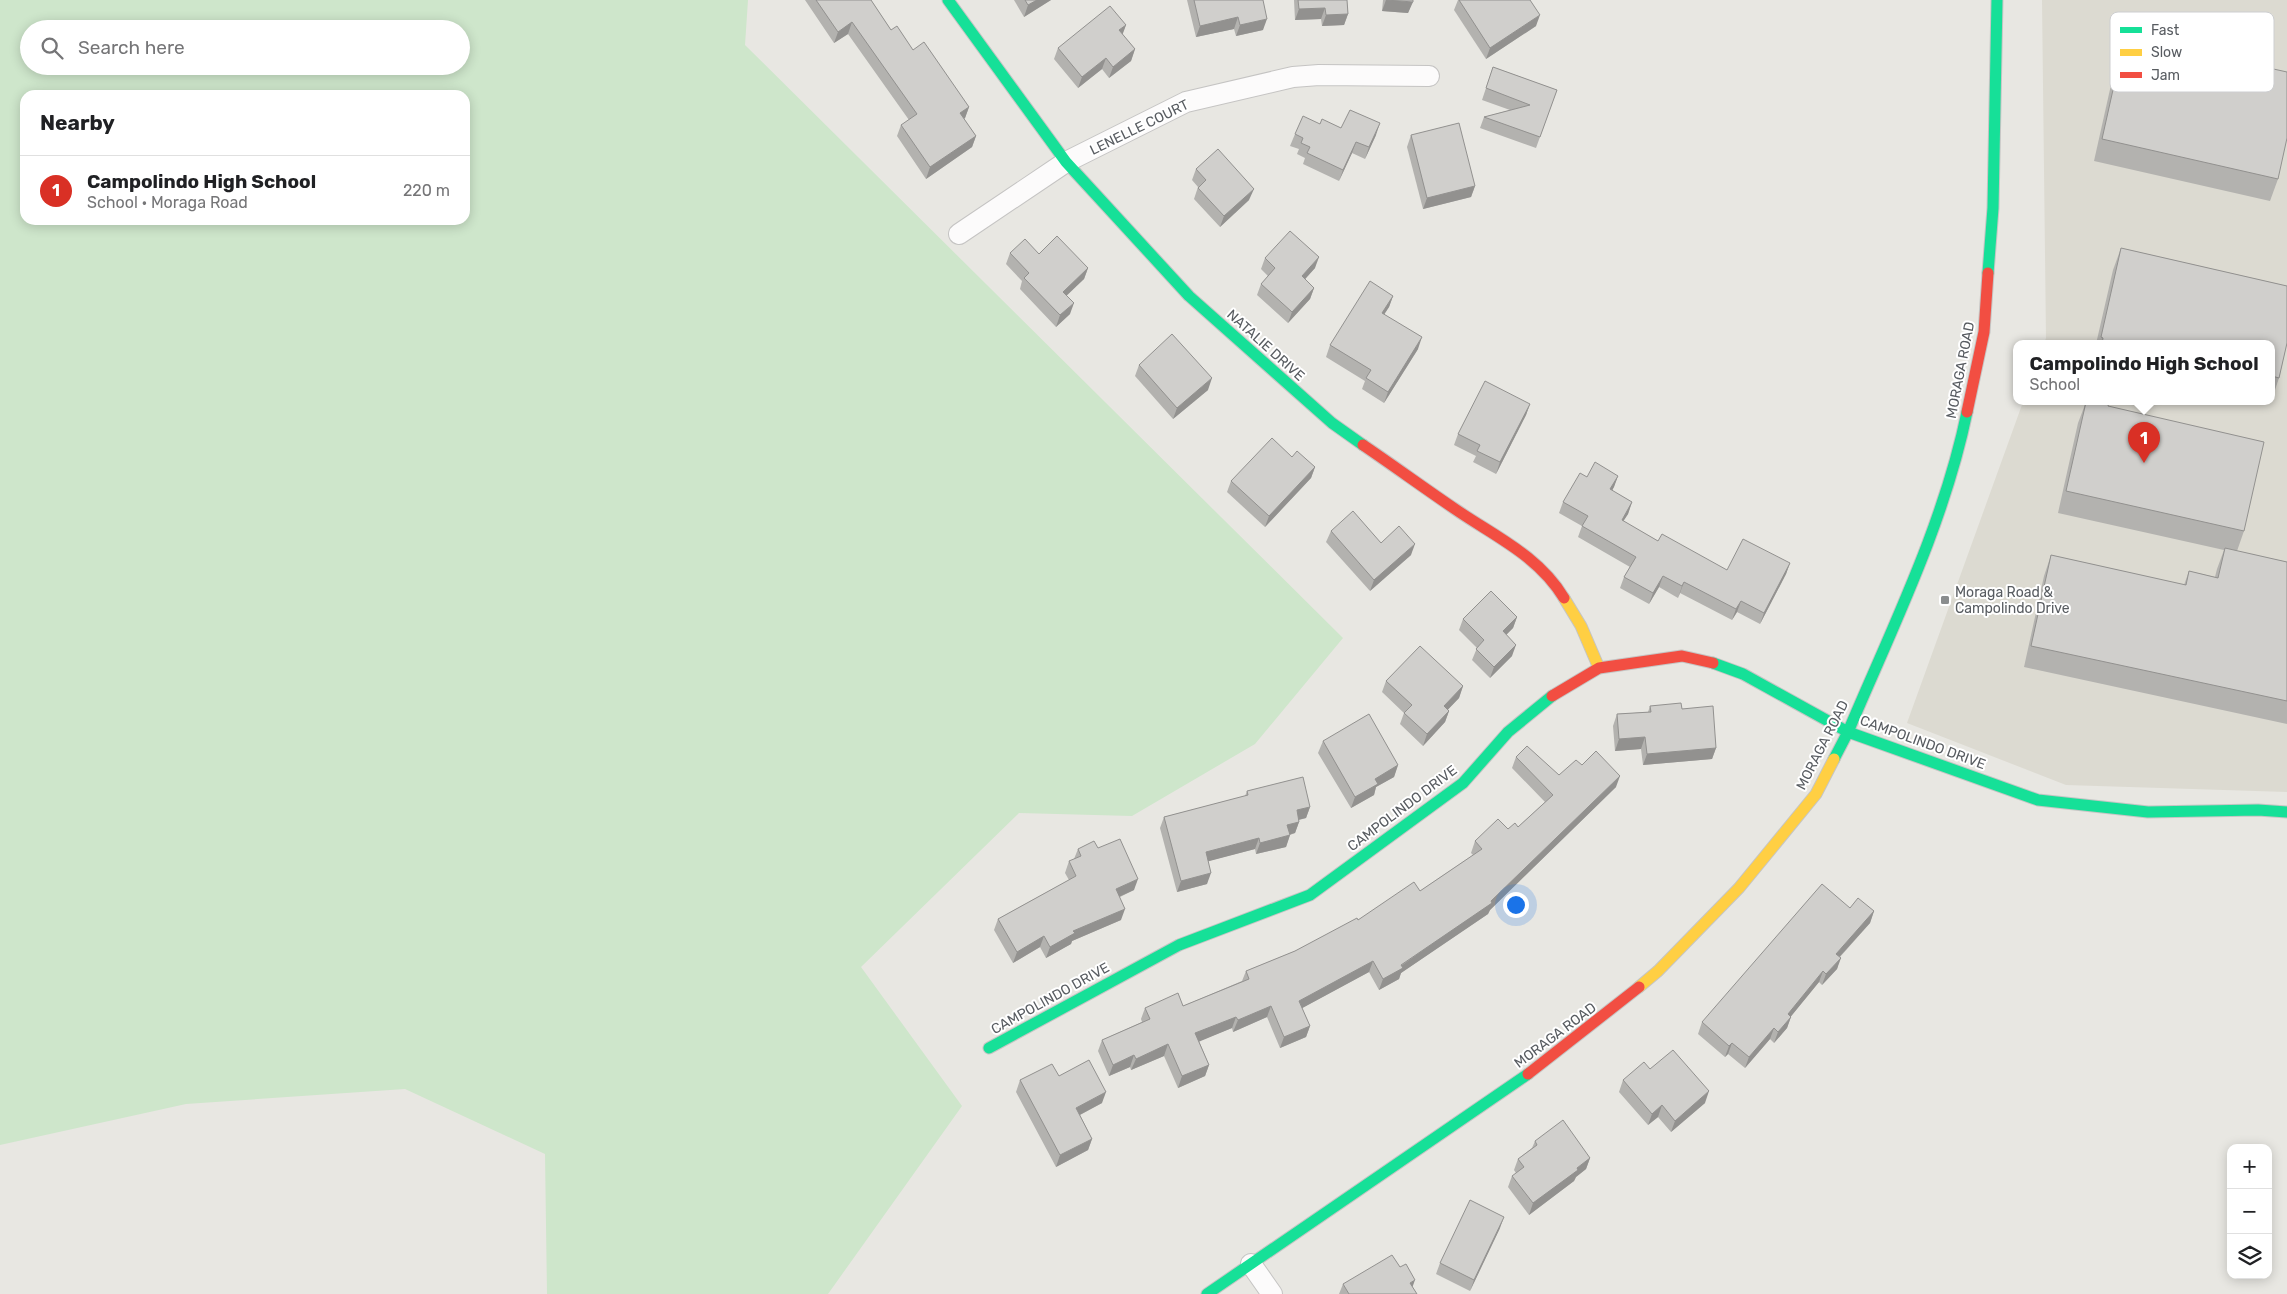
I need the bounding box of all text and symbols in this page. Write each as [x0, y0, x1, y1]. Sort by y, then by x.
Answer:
legend [2110, 12, 2274, 92]
search box [20, 20, 470, 75]
text: Fast [2151, 22, 2180, 39]
icon: search [38, 34, 66, 62]
text: Search here [78, 36, 185, 59]
text: Slow [2151, 44, 2182, 61]
text: Jam [2151, 67, 2180, 84]
street label: LENELLE COURT [1087, 96, 1192, 159]
text: Nearby [40, 110, 115, 135]
text: Campolindo High School [87, 170, 316, 193]
text: 1 [52, 181, 60, 200]
text: 220 m [403, 181, 450, 200]
text: School · Moraga Road [87, 193, 248, 212]
street label: NATALIE DRIVE [1223, 306, 1308, 385]
street label: MORAGA ROAD [1943, 320, 1978, 420]
popup [2013, 340, 2275, 405]
text: Campolindo High School [2029, 352, 2259, 375]
text: School [2029, 375, 2080, 394]
pin: 1 [2128, 422, 2160, 463]
place label: Moraga Road & Campolindo Drive [1955, 584, 2070, 617]
marker: Moraga Road & Campolindo Drive [1939, 594, 1951, 606]
street label: MORAGA ROAD [1793, 698, 1852, 793]
street label: CAMPOLINDO DRIVE [1858, 712, 1988, 773]
street label: CAMPOLINDO DRIVE [1344, 762, 1460, 855]
your location [1503, 892, 1529, 918]
street label: CAMPOLINDO DRIVE [988, 959, 1112, 1038]
street label: MORAGA ROAD [1511, 999, 1600, 1072]
map controls [2227, 1144, 2272, 1279]
button: + [2227, 1144, 2272, 1189]
button: − [2227, 1189, 2272, 1234]
button: layers [2227, 1234, 2272, 1279]

